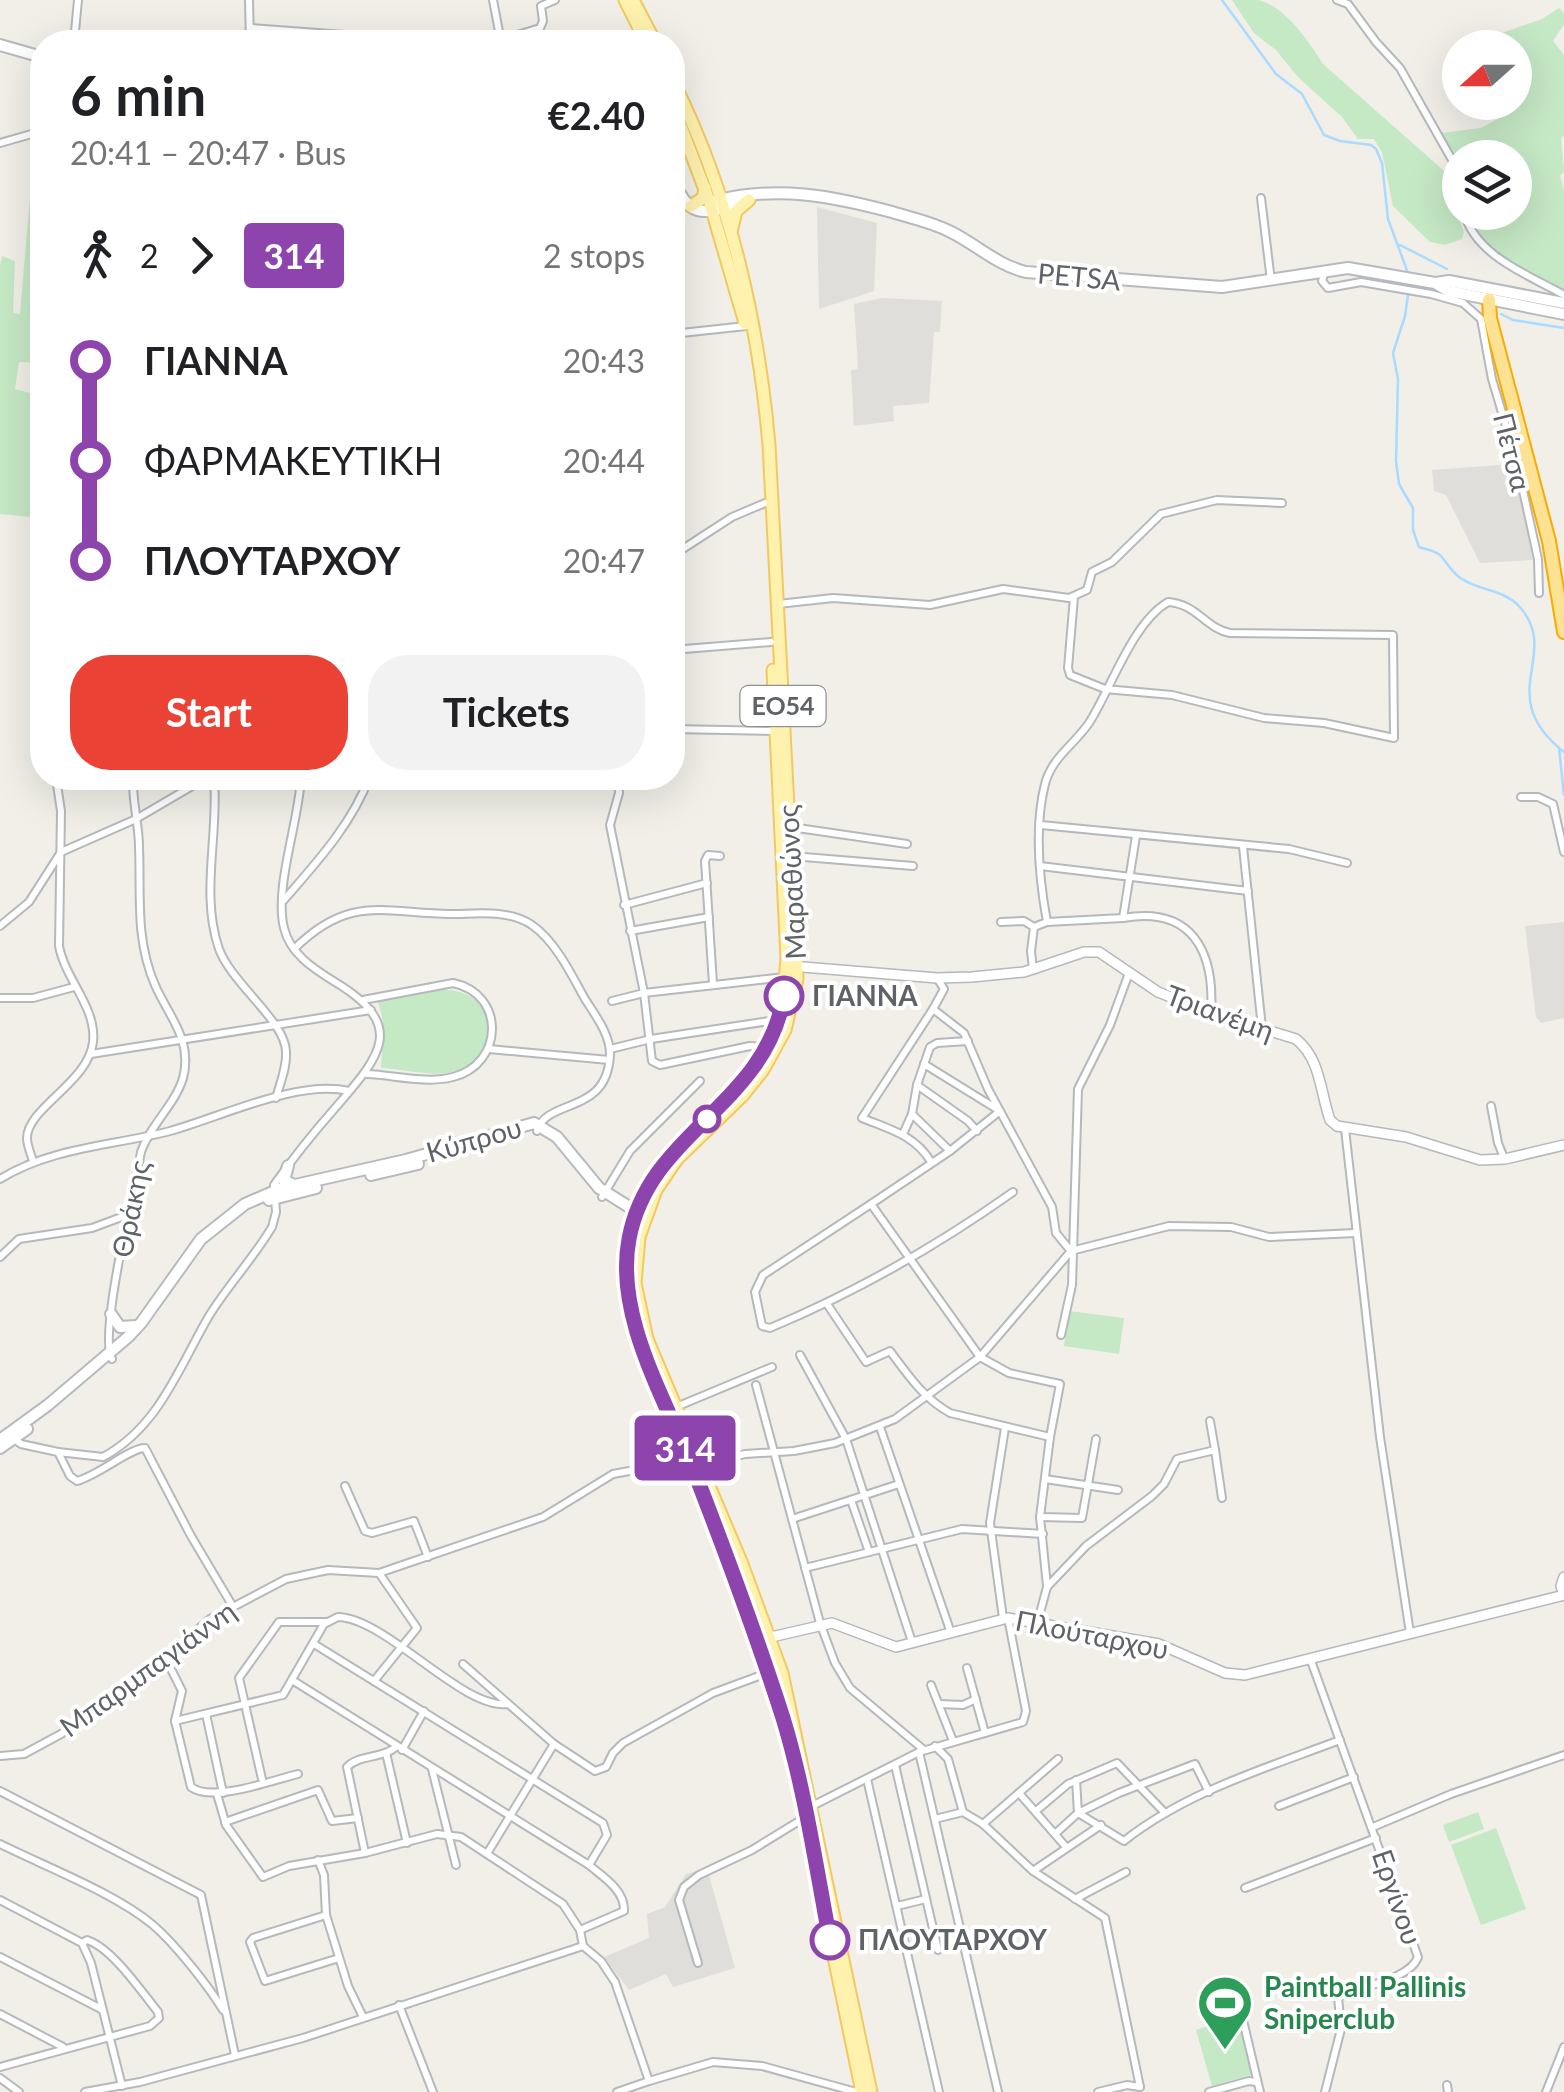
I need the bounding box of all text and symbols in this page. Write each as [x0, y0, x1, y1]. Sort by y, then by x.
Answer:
north arrow [1442, 30, 1532, 120]
map controls [1442, 30, 1532, 230]
text: 6 min [70, 62, 206, 128]
text: €2.40 [548, 92, 645, 138]
text: 20:41 – 20:47 · Bus [70, 133, 346, 172]
button: layers [1442, 140, 1532, 230]
icon: walk [70, 228, 125, 283]
icon: forward [174, 228, 229, 283]
text: 314 [264, 234, 324, 276]
text: 2 [140, 236, 159, 275]
text: 2 stops [543, 236, 645, 275]
street label: PETSA [1036, 255, 1122, 297]
text: ΓΙΑΝΝΑ [144, 337, 288, 383]
text: 20:43 [563, 341, 645, 380]
street label: Πέτσα [1487, 409, 1539, 495]
text: ΦΑΡΜΑΚΕΥΤΙΚΗ [144, 437, 443, 483]
text: 20:44 [563, 441, 645, 480]
text: ΠΛΟΥΤΑΡΧΟΥ [144, 537, 400, 583]
text: 20:47 [563, 541, 645, 580]
button: Start [70, 655, 348, 770]
button: Tickets [368, 655, 645, 770]
road number: ΕΟ54 [740, 686, 826, 726]
street label: Μαραθώνος [770, 804, 812, 960]
marker: ΓΙΑΝΝΑ [765, 977, 803, 1015]
street label: Τριανέμη [1162, 977, 1279, 1047]
place label: ΓΙΑΝΝΑ [812, 978, 918, 1012]
unlabelled marker [694, 1106, 720, 1132]
street label: Κύπρου [422, 1109, 525, 1169]
street label: Θράκης [104, 1157, 156, 1260]
line badge: 314 [628, 1416, 742, 1480]
text: 314 [655, 1427, 715, 1469]
street label: Μπαρμπαγιάννη [53, 1593, 242, 1743]
street label: Πλούταρχου [1013, 1603, 1172, 1665]
street label: Εργίνου [1366, 1845, 1430, 1949]
marker: ΠΛΟΥΤΑΡΧΟΥ [811, 1921, 849, 1959]
place label: ΠΛΟΥΤΑΡΧΟΥ [858, 1922, 1048, 1956]
place label: Paintball Pallinis Sniperclub [1264, 1969, 1466, 2035]
sports icon: Paintball Pallinis Sniperclub [1195, 1973, 1255, 2052]

